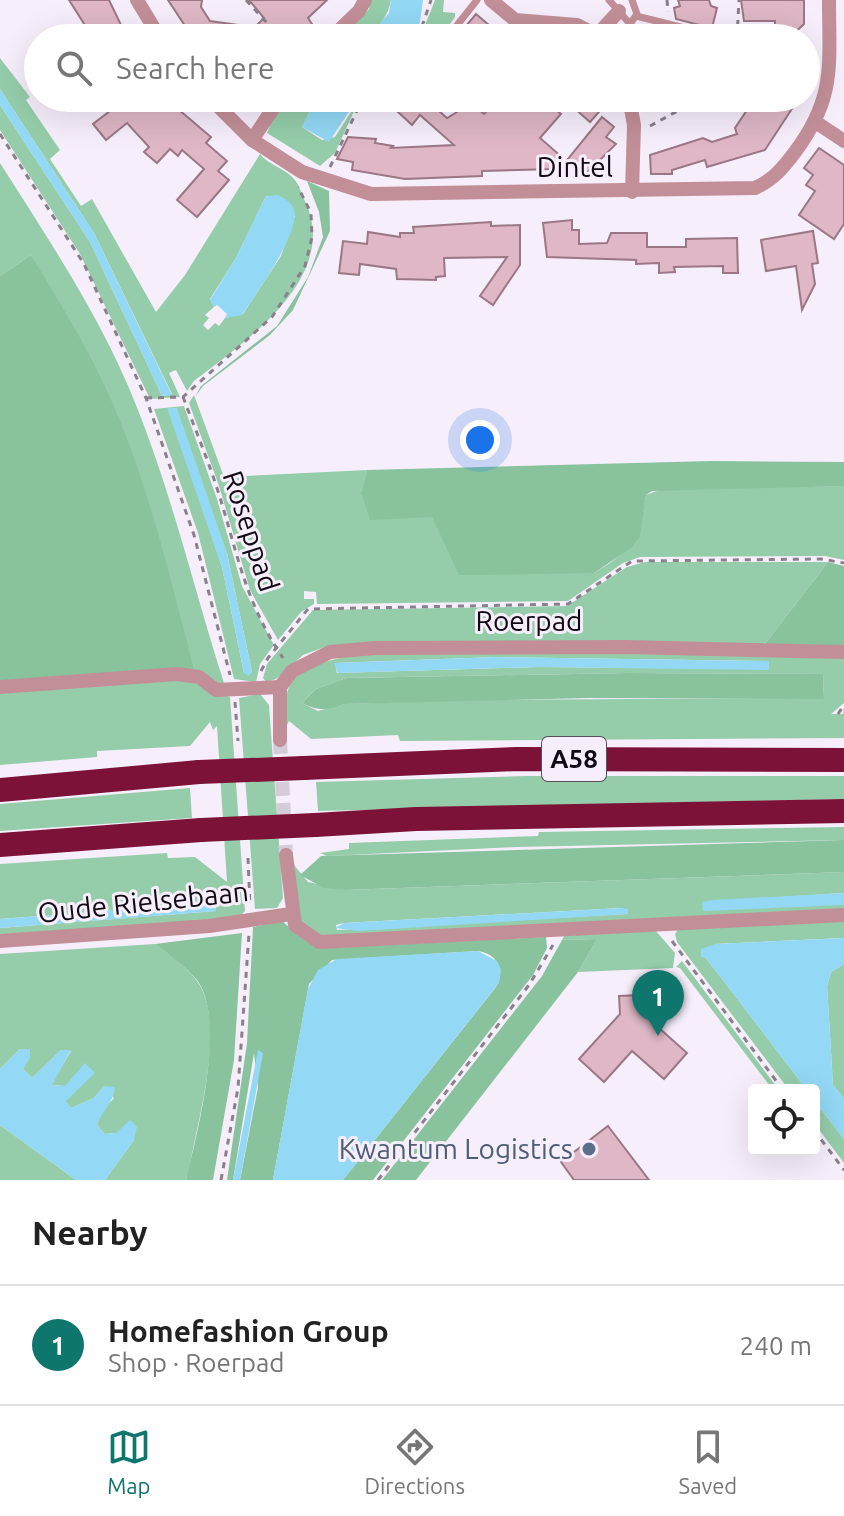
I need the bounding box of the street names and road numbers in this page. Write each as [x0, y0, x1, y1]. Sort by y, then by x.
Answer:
street label: Dintel [537, 151, 613, 182]
street label: Roseppad [217, 467, 286, 595]
street label: Roerpad [476, 605, 583, 636]
road number: A58 [542, 737, 606, 781]
street label: Oude Rielsebaan [36, 875, 250, 928]

